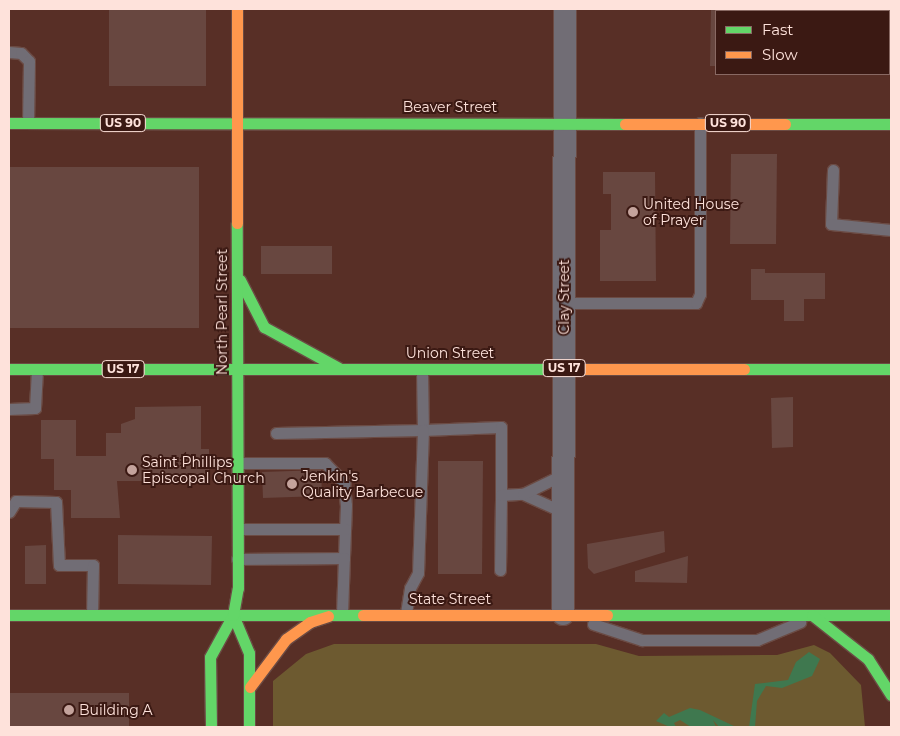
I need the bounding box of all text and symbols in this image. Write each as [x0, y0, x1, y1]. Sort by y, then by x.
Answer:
legend [715, 10, 890, 75]
text: Fast [762, 20, 793, 39]
text: Slow [762, 45, 798, 64]
street label: Beaver Street [403, 99, 497, 115]
road number: US 90 [99, 114, 147, 132]
road number: US 90 [704, 114, 752, 132]
place label: United House of Prayer [643, 196, 739, 228]
marker: United House of Prayer [627, 206, 639, 218]
street label: North Pearl Street [214, 249, 230, 375]
street label: Clay Street [556, 259, 572, 335]
street label: Union Street [406, 345, 494, 361]
road number: US 17 [542, 358, 586, 378]
road number: US 17 [100, 359, 146, 378]
place label: Saint Phillips Episcopal Church [142, 454, 265, 487]
marker: Saint Phillips Episcopal Church [126, 464, 138, 476]
place label: Jenkin's Quality Barbecue [302, 468, 423, 501]
marker: Jenkin's Quality Barbecue [286, 478, 298, 490]
street label: State Street [409, 591, 491, 607]
place label: Building A [79, 702, 153, 718]
marker: Building A [63, 704, 75, 716]

